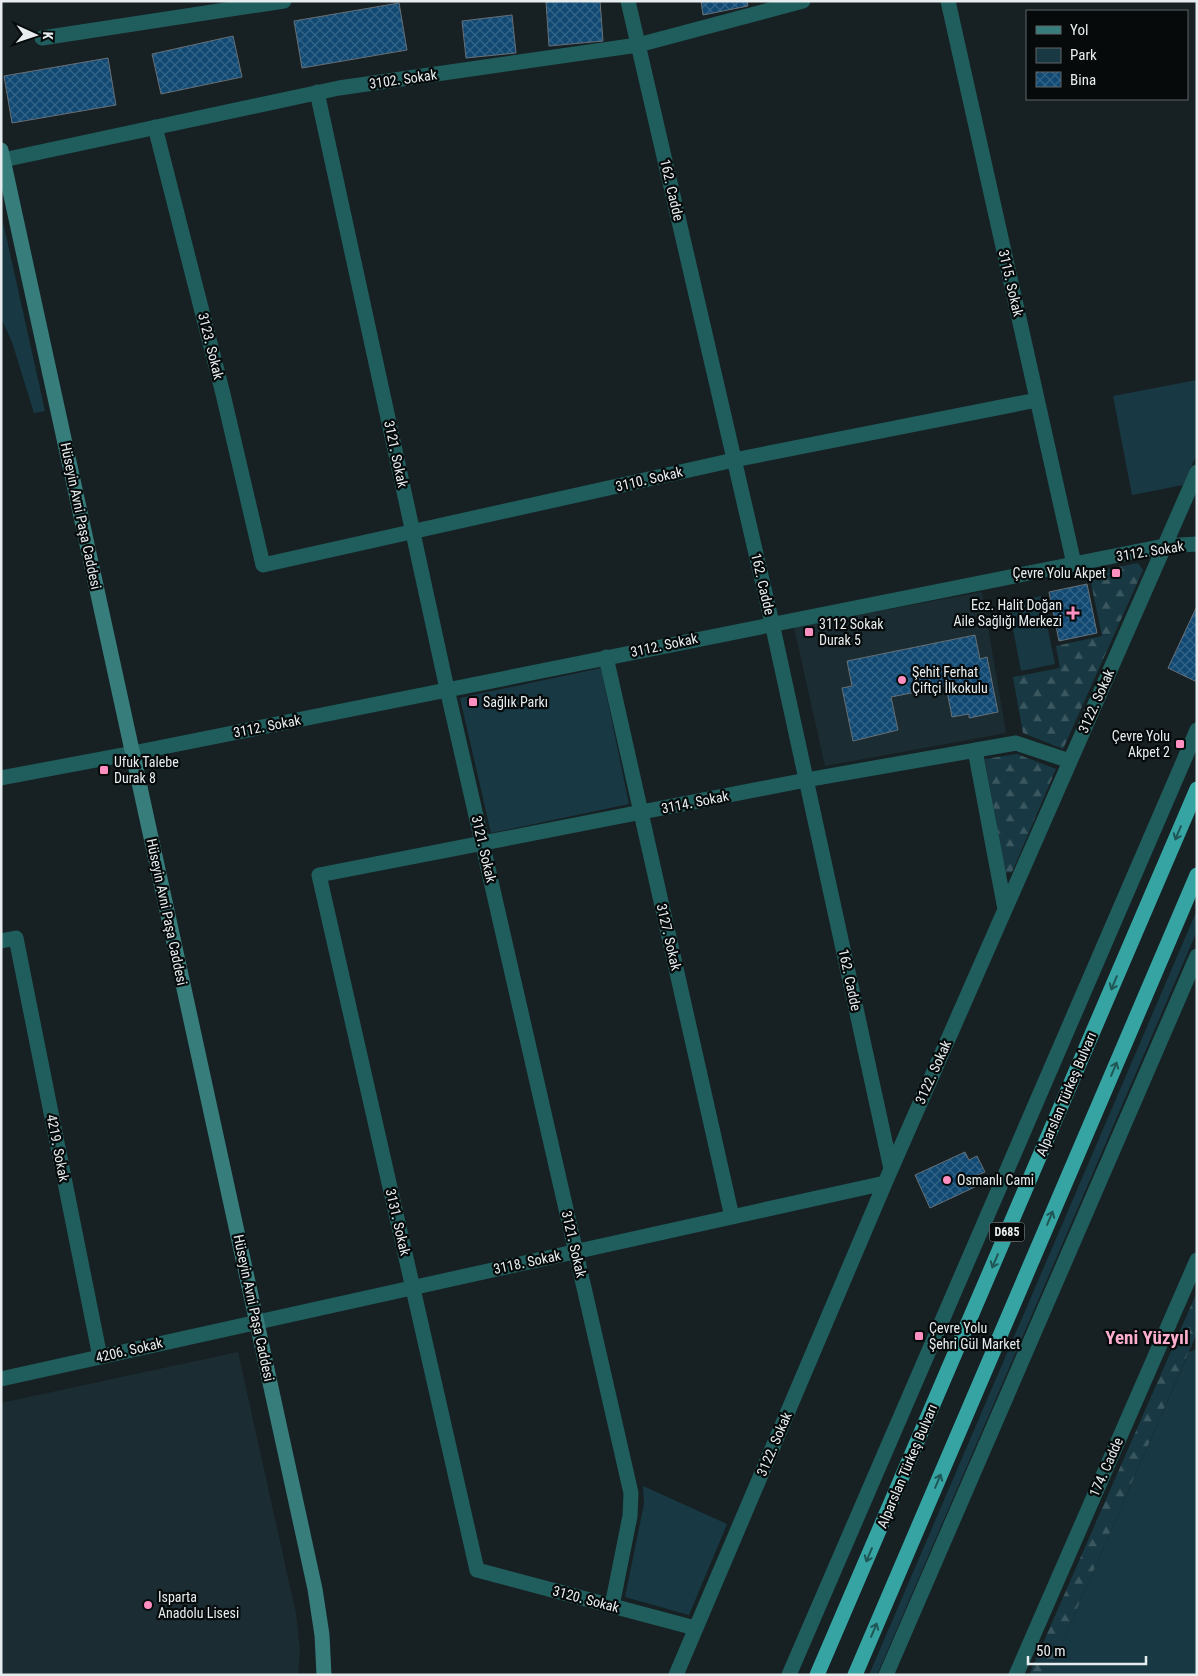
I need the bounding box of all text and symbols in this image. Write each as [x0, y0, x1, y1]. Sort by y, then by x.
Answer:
north arrow [10, 10, 60, 60]
legend [1026, 10, 1188, 100]
text: Yol [1070, 21, 1088, 39]
text: K [40, 31, 56, 40]
text: Park [1070, 46, 1097, 64]
street label: 3102. Sokak [368, 66, 439, 92]
text: Bina [1070, 71, 1096, 89]
street label: 162. Cadde [657, 158, 687, 223]
street label: 3115. Sokak [996, 248, 1027, 319]
street label: 3123. Sokak [195, 311, 227, 382]
street label: 3121. Sokak [381, 419, 411, 490]
street label: Hüseyin Avni Paşa Caddesi [58, 441, 104, 591]
street label: 3110. Sokak [614, 463, 685, 494]
street label: 3112. Sokak [1115, 538, 1186, 564]
street label: 162. Cadde [748, 552, 778, 617]
place label: Çevre Yolu Akpet [1013, 565, 1106, 581]
marker: Çevre Yolu Akpet [1110, 567, 1122, 579]
place label: Ecz. Halit Doğan Aile Sağlığı Merkezi [953, 597, 1062, 629]
marker: Ecz. Halit Doğan Aile Sağlığı Merkezi [1066, 606, 1080, 620]
place label: 3112 Sokak Durak 5 [819, 616, 884, 648]
marker: 3112 Sokak Durak 5 [803, 626, 815, 638]
street label: 3112. Sokak [629, 630, 700, 660]
place label: Şehit Ferhat Çiftçi İlkokulu [912, 664, 988, 696]
street label: 3122. Sokak [1075, 666, 1117, 735]
marker: Şehit Ferhat Çiftçi İlkokulu [896, 674, 908, 686]
place label: Sağlık Parkı [483, 694, 548, 710]
marker: Sağlık Parkı [467, 696, 479, 708]
street label: 3112. Sokak [232, 712, 303, 740]
place label: Çevre Yolu Akpet 2 [1112, 728, 1170, 760]
marker: Çevre Yolu Akpet 2 [1174, 738, 1186, 750]
place label: Ufuk Talebe Durak 8 [114, 754, 179, 786]
marker: Ufuk Talebe Durak 8 [98, 764, 110, 776]
street label: 3114. Sokak [660, 788, 731, 816]
street label: 3121. Sokak [469, 814, 500, 885]
one-way arrow [1172, 825, 1182, 840]
street label: Hüseyin Avni Paşa Caddesi [144, 837, 190, 987]
street label: 3127. Sokak [654, 902, 685, 973]
street label: 162. Cadde [836, 948, 864, 1013]
one-way arrow [1108, 975, 1118, 990]
street label: Alparslan Türkeş Bulvarı [1033, 1030, 1099, 1158]
street label: 3122. Sokak [912, 1037, 954, 1106]
one-way arrow [1109, 1062, 1119, 1077]
street label: 4219. Sokak [44, 1113, 72, 1184]
place label: Osmanlı Cami [957, 1172, 1034, 1188]
marker: Osmanlı Cami [941, 1174, 953, 1186]
street label: 3131. Sokak [383, 1187, 414, 1258]
street label: 3121. Sokak [559, 1209, 590, 1280]
one-way arrow [1046, 1211, 1055, 1226]
road number: D685 [990, 1222, 1024, 1242]
street label: Hüseyin Avni Paşa Caddesi [231, 1233, 277, 1383]
street label: 3118. Sokak [492, 1247, 563, 1277]
one-way arrow [989, 1253, 999, 1268]
place label: Çevre Yolu Şehri Gül Market [929, 1320, 1020, 1352]
district label: Yeni Yüzyıl [1105, 1326, 1189, 1349]
marker: Çevre Yolu Şehri Gül Market [913, 1330, 925, 1342]
street label: 4206. Sokak [94, 1334, 165, 1365]
street label: Alparslan Türkeş Bulvarı [874, 1402, 940, 1530]
street label: 3122. Sokak [753, 1409, 795, 1479]
street label: 174. Cadde [1086, 1435, 1126, 1499]
one-way arrow [934, 1473, 943, 1488]
one-way arrow [863, 1547, 873, 1562]
street label: 3120. Sokak [551, 1582, 622, 1616]
place label: Isparta Anadolu Lisesi [158, 1589, 239, 1621]
marker: Isparta Anadolu Lisesi [142, 1599, 154, 1611]
one-way arrow [869, 1623, 879, 1638]
scale bar [1028, 1634, 1146, 1666]
text: 50 m [1036, 1642, 1066, 1660]

